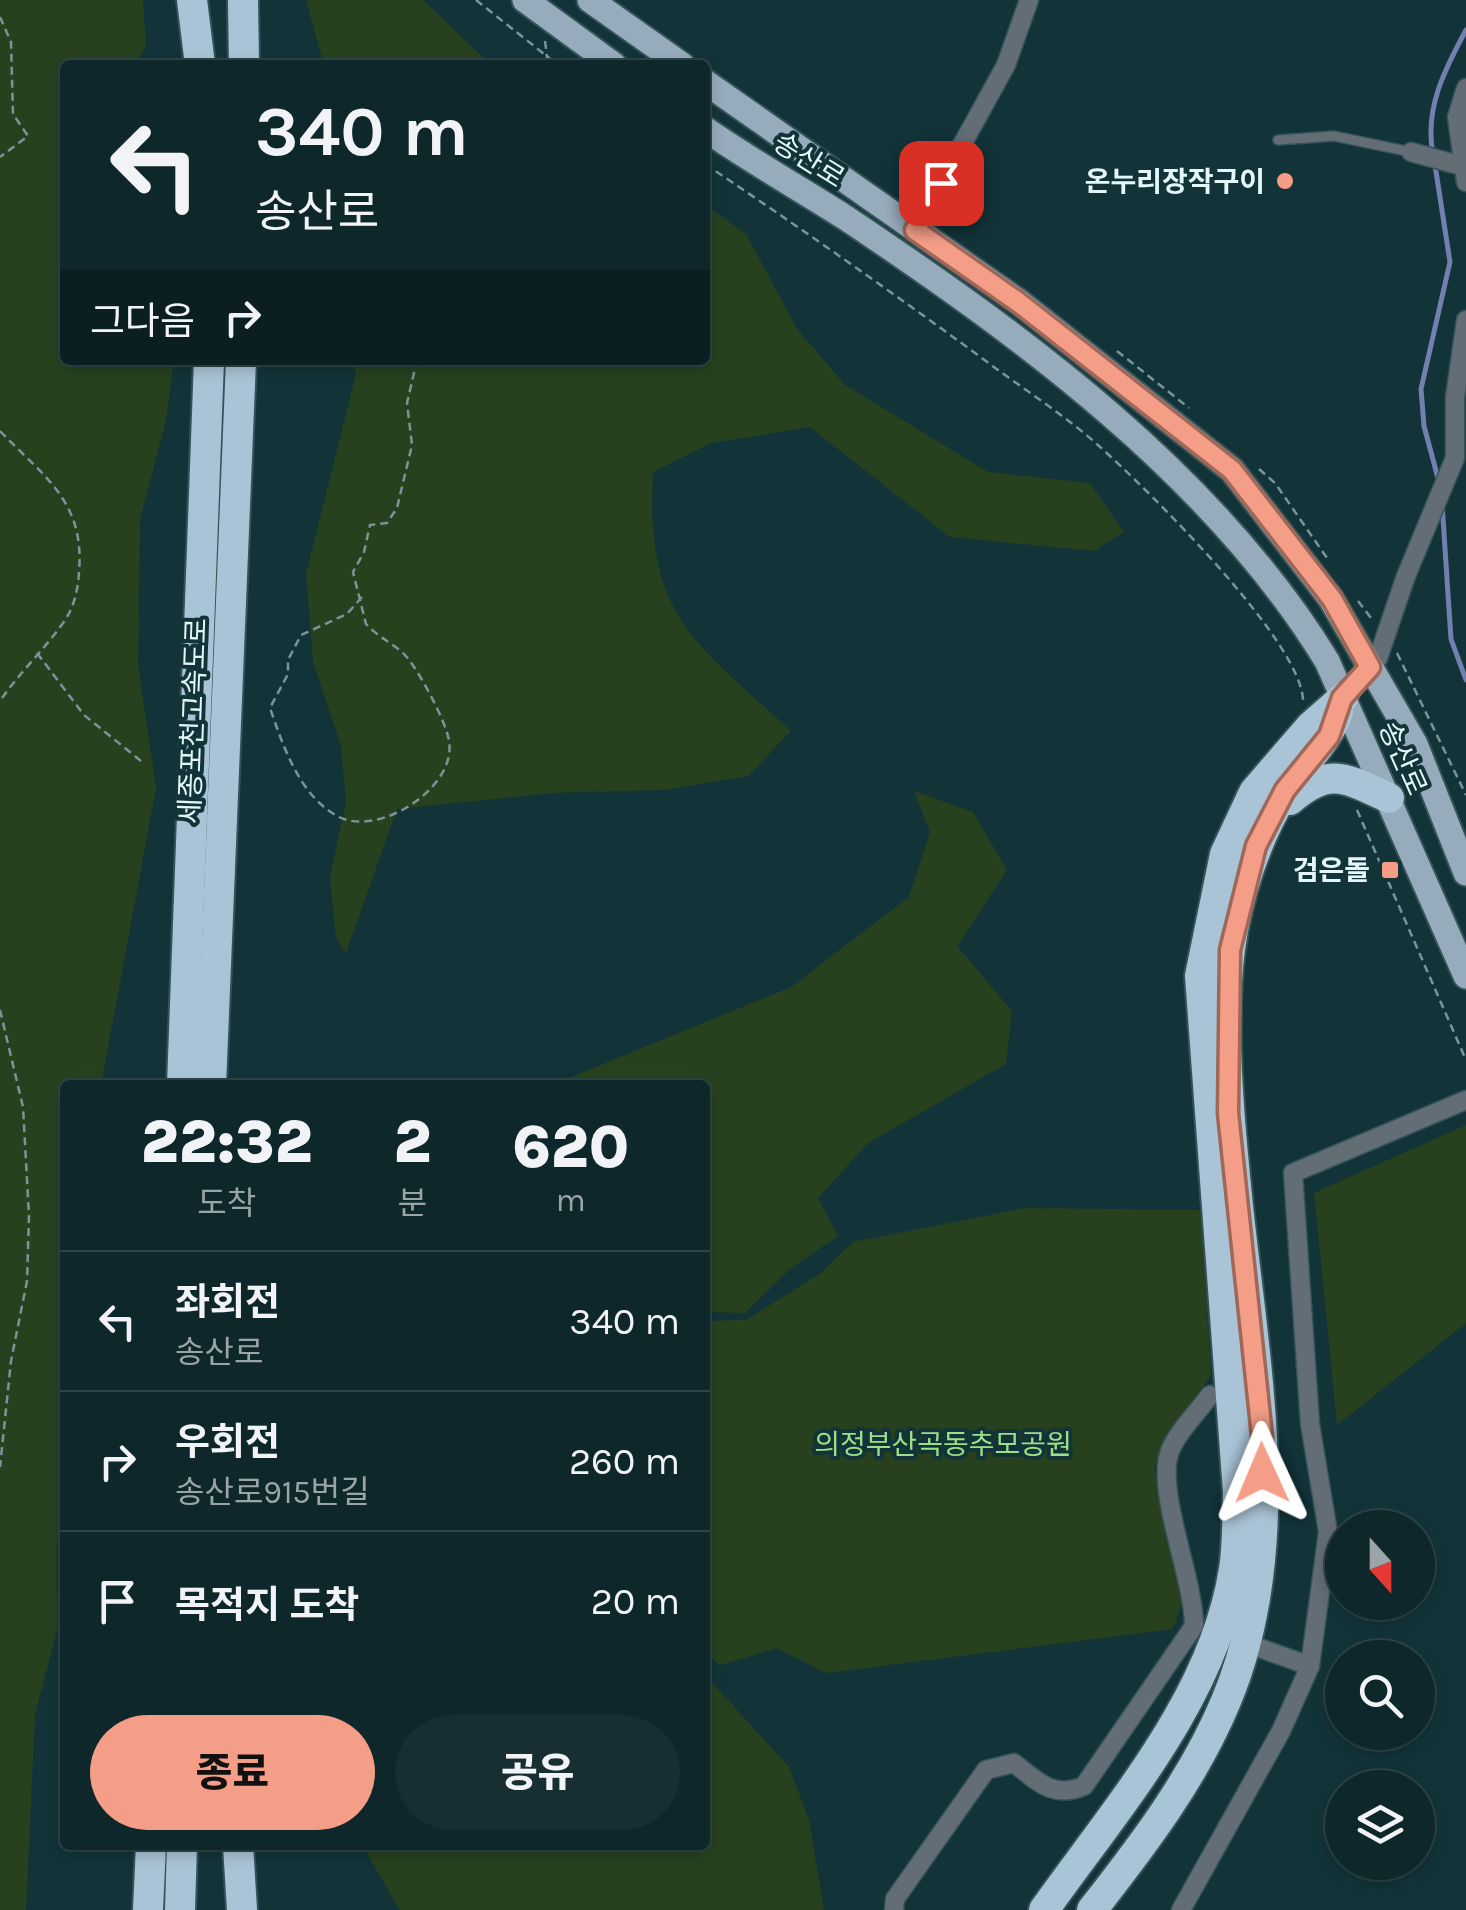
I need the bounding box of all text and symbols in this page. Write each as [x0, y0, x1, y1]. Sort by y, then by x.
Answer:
text: 340 m [255, 91, 469, 173]
icon: left [90, 100, 220, 230]
street label: 송산로 [767, 126, 851, 194]
pin [899, 141, 984, 226]
icon: arrive [914, 156, 969, 211]
place label: 온누리장작구이 [1085, 165, 1265, 198]
marker: 온누리장작구이 [1274, 170, 1296, 192]
text: 송산로 [255, 186, 379, 238]
icon: right [215, 290, 270, 345]
text: 그다음 [90, 299, 195, 344]
street label: 세종포천고속도로 [173, 617, 213, 825]
street label: 송산로 [1372, 716, 1434, 800]
place label: 검은돌 [1293, 854, 1370, 887]
marker: 검은돌 [1379, 859, 1401, 881]
text: 22:32 [141, 1107, 313, 1177]
text: 2 [393, 1107, 431, 1177]
text: 620 [512, 1112, 629, 1182]
text: m [556, 1182, 586, 1219]
text: 도착 [197, 1185, 256, 1222]
text: 분 [398, 1185, 427, 1222]
text: 좌회전 [175, 1280, 280, 1325]
icon: left [90, 1294, 145, 1349]
text: 340 m [569, 1299, 680, 1344]
text: 송산로 [175, 1334, 263, 1371]
text: 우회전 [175, 1420, 280, 1465]
position arrow [1210, 1421, 1314, 1525]
park label: 의정부산곡동추모공원 [814, 1428, 1072, 1461]
icon: right [90, 1434, 145, 1489]
text: 260 m [569, 1439, 680, 1484]
text: 송산로915번길 [175, 1474, 369, 1511]
north arrow [1325, 1510, 1435, 1620]
map controls [1325, 1510, 1435, 1880]
icon: arrive [90, 1574, 145, 1629]
text: 20 m [591, 1579, 680, 1624]
text: 목적지 도착 [175, 1583, 359, 1628]
button: search [1325, 1640, 1435, 1750]
button: 종료 [90, 1715, 375, 1830]
button: 공유 [395, 1715, 680, 1830]
button: layers [1325, 1770, 1435, 1880]

